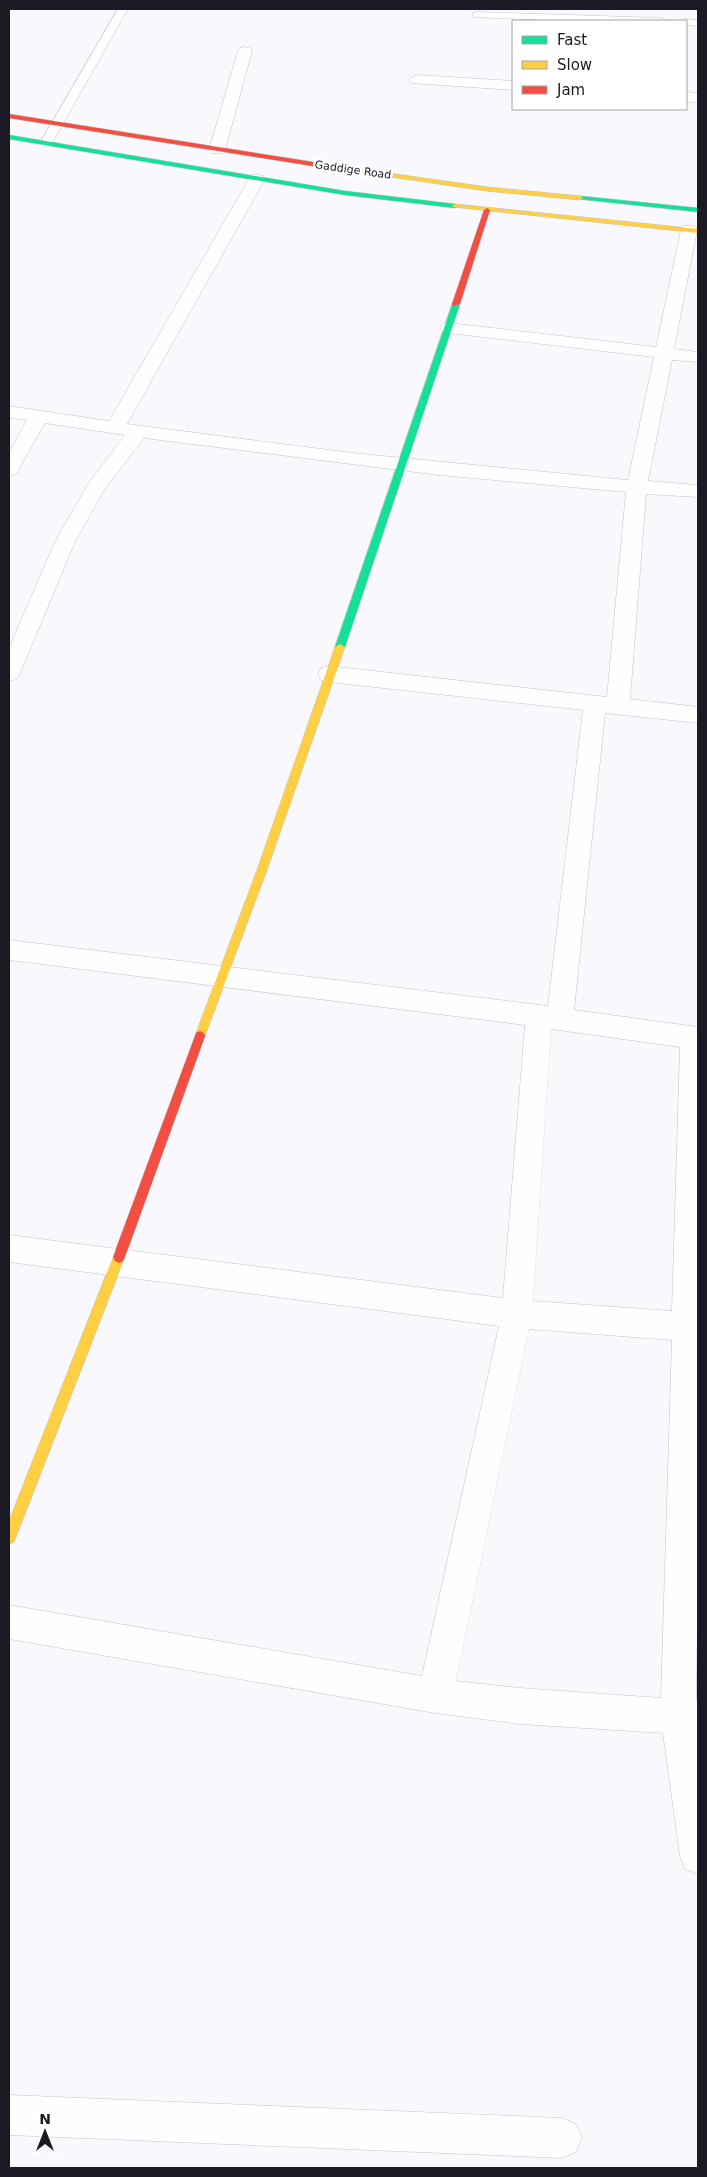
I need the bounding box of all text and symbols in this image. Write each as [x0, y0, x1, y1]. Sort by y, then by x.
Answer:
legend [512, 20, 687, 110]
text: Fast [557, 31, 587, 49]
text: Slow [557, 56, 592, 74]
text: Jam [556, 81, 585, 99]
street label: Gaddige Road [314, 158, 392, 182]
north arrow [20, 2107, 70, 2157]
text: N [39, 2111, 51, 2127]

